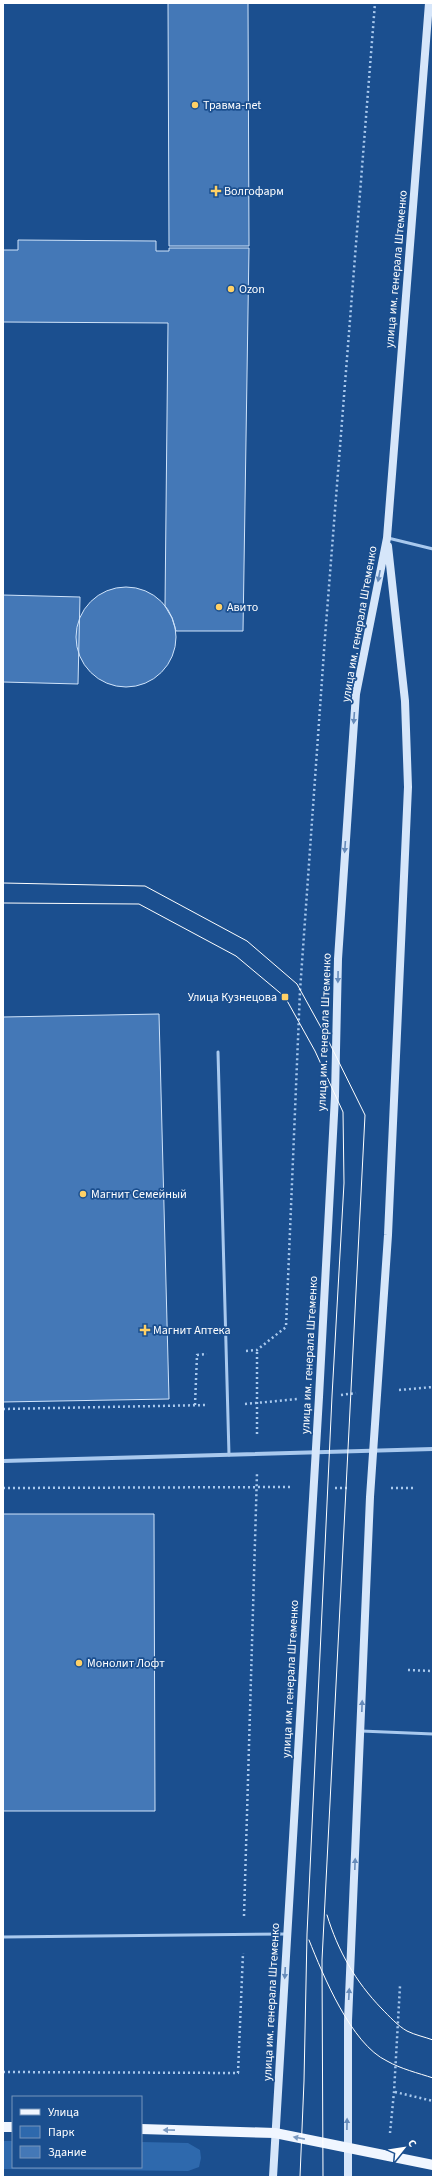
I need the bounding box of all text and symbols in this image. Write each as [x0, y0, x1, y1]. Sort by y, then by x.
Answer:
place label: Травма-net [203, 97, 261, 114]
marker: Травма-net [190, 100, 200, 110]
place label: Волгофарм [224, 183, 284, 200]
marker: Волгофарм [211, 186, 221, 196]
street label: улица им. генерала Штеменко [381, 189, 412, 349]
place label: Ozon [239, 281, 265, 298]
marker: Ozon [226, 284, 236, 294]
street label: улица им. генерала Штеменко [337, 545, 382, 704]
one-way arrow [376, 570, 382, 582]
place label: Авито [227, 599, 258, 616]
marker: Авито [214, 602, 224, 612]
one-way arrow [351, 712, 358, 724]
one-way arrow [342, 841, 349, 853]
street label: улица им. генерала Штеменко [313, 953, 336, 1111]
one-way arrow [335, 971, 341, 984]
place label: Улица Кузнецова [188, 989, 277, 1006]
marker: Улица Кузнецова [280, 992, 290, 1002]
place label: Магнит Семейный [91, 1186, 187, 1203]
marker: Магнит Семейный [78, 1189, 88, 1199]
street label: улица им. генерала Штеменко [297, 1275, 322, 1435]
place label: Магнит Аптека [153, 1322, 231, 1339]
marker: Магнит Аптека [140, 1325, 150, 1335]
street label: улица им. генерала Штеменко [278, 1599, 303, 1759]
place label: Монолит Лофт [87, 1655, 165, 1672]
marker: Монолит Лофт [74, 1658, 84, 1668]
one-way arrow [358, 1700, 365, 1712]
one-way arrow [352, 1857, 358, 1870]
street label: улица им. генерала Штеменко [259, 1922, 284, 2082]
one-way arrow [281, 1967, 288, 1979]
one-way arrow [346, 1988, 353, 2000]
legend [12, 2096, 142, 2168]
text: Улица [48, 2104, 79, 2121]
one-way arrow [344, 2118, 351, 2130]
text: Парк [48, 2124, 74, 2141]
one-way arrow [162, 2127, 175, 2133]
north arrow [384, 2128, 424, 2168]
one-way arrow [293, 2134, 305, 2140]
text: С [404, 2137, 421, 2150]
text: Здание [48, 2144, 87, 2161]

